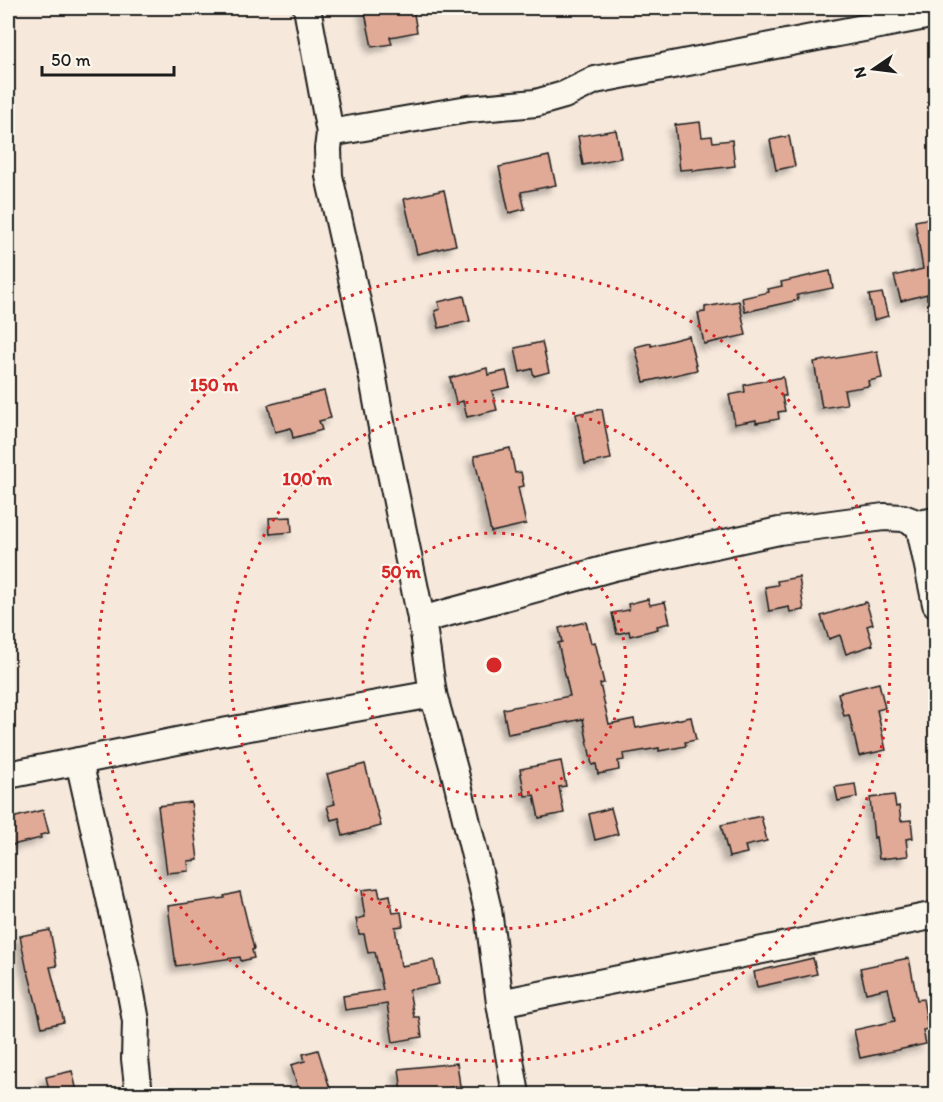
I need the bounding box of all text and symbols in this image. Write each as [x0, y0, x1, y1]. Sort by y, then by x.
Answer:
scale bar [42, 39, 174, 77]
north arrow [844, 39, 904, 99]
text: 50 m [51, 49, 91, 71]
text: N [849, 65, 870, 80]
text: 150 m [190, 374, 239, 396]
text: 100 m [282, 468, 333, 490]
text: 50 m [381, 561, 422, 583]
centre of rings [484, 655, 504, 675]

